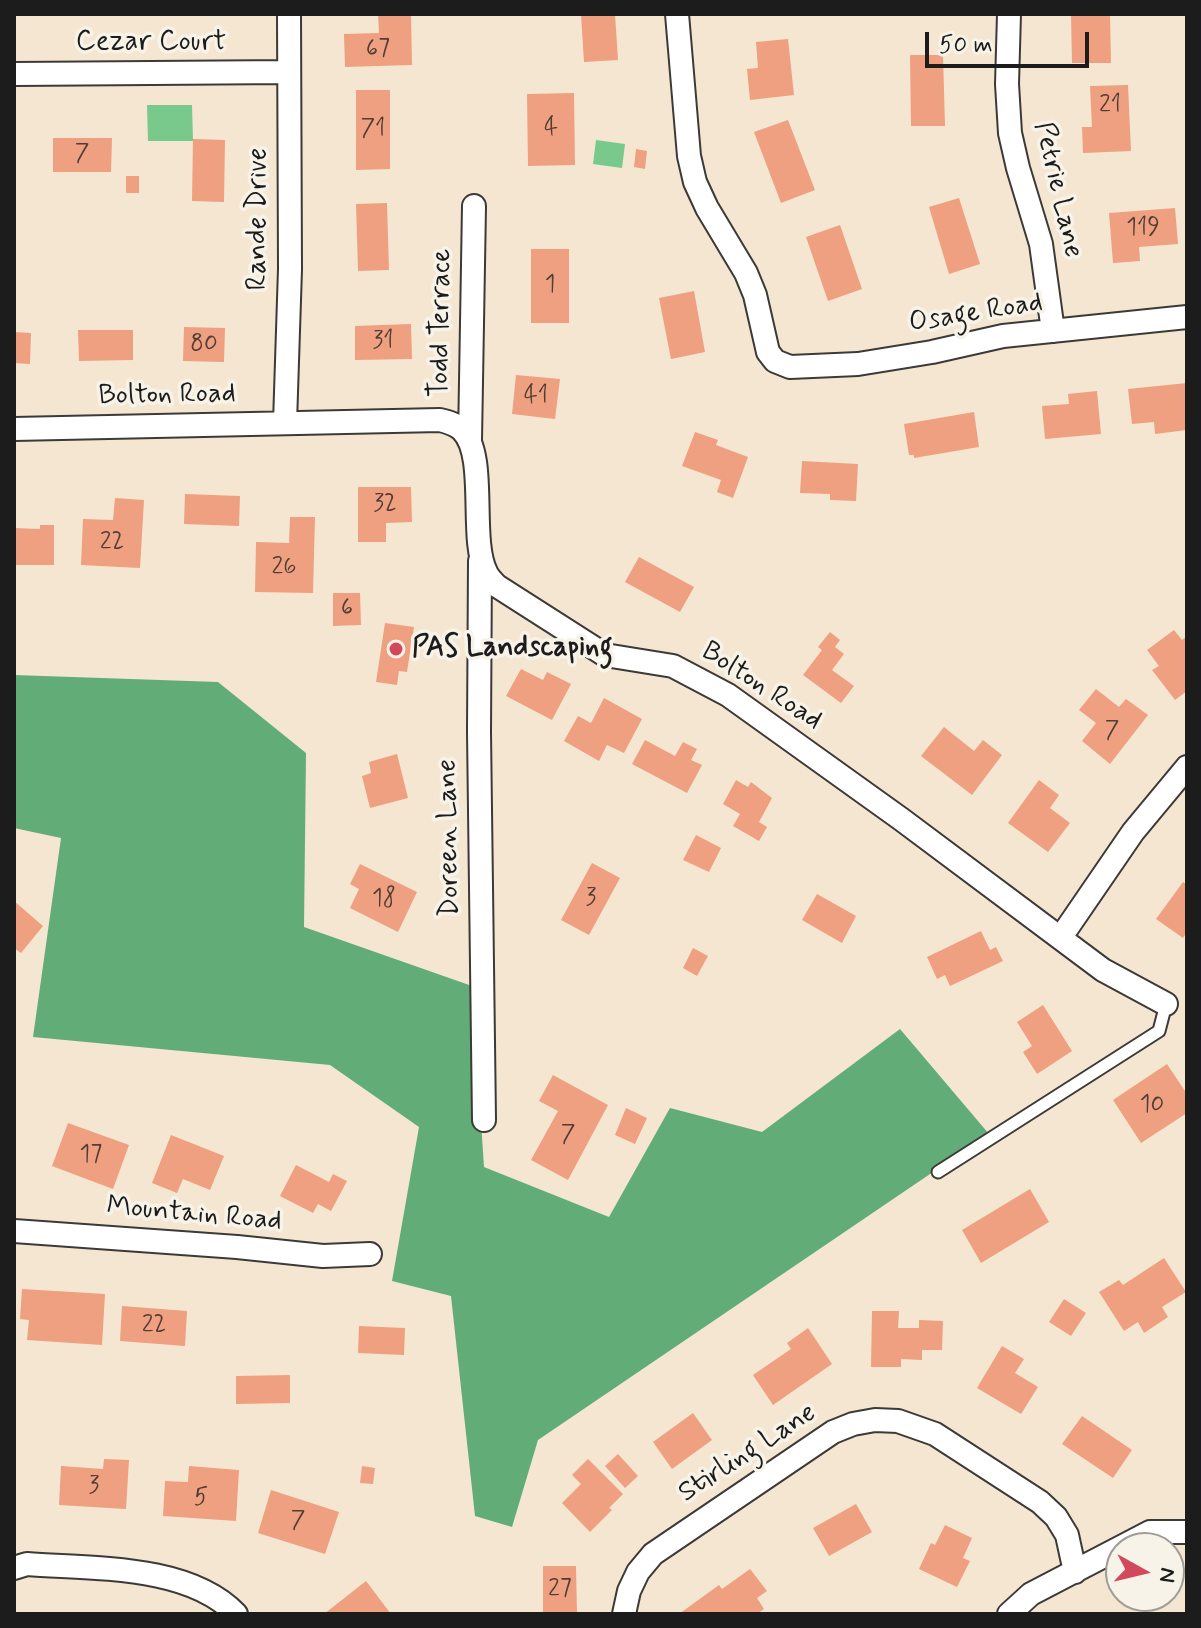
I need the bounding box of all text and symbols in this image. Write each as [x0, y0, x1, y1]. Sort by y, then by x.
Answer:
scale bar [929, 16, 1093, 66]
street label: Cezar Court [76, 26, 226, 60]
text: 50 m [939, 30, 993, 61]
house number: 67 [366, 36, 390, 64]
house number: 21 [1099, 92, 1121, 120]
house number: 4 [544, 115, 558, 143]
house number: 71 [361, 116, 385, 144]
street label: Petrie Lane [1025, 119, 1089, 261]
house number: 7 [75, 141, 89, 169]
street label: Rande Drive [242, 148, 276, 290]
house number: 119 [1126, 215, 1160, 243]
street label: Todd Terrace [424, 248, 460, 398]
house number: 1 [545, 272, 555, 300]
street label: Osage Road [907, 287, 1045, 341]
house number: 31 [372, 328, 394, 356]
house number: 80 [190, 331, 218, 359]
street label: Bolton Road [98, 378, 236, 414]
house number: 41 [524, 383, 548, 411]
house number: 32 [373, 491, 397, 519]
house number: 22 [100, 529, 124, 557]
house number: 26 [271, 554, 297, 582]
house number: 6 [341, 595, 353, 623]
place label: PAS Landscaping [412, 632, 612, 666]
street label: Bolton Road [694, 635, 828, 739]
marker: PAS Landscaping [387, 640, 405, 658]
house number: 7 [1105, 718, 1119, 746]
street label: Doreen Lane [432, 759, 468, 917]
house number: 3 [586, 885, 596, 913]
house number: 18 [372, 886, 396, 914]
house number: 10 [1140, 1092, 1164, 1120]
house number: 7 [561, 1122, 575, 1150]
house number: 17 [80, 1142, 102, 1170]
street label: Mountain Road [105, 1191, 283, 1239]
house number: 22 [142, 1312, 166, 1340]
street label: Stirling Lane [673, 1397, 823, 1511]
house number: 3 [89, 1473, 99, 1501]
house number: 5 [194, 1485, 208, 1513]
house number: 7 [291, 1508, 305, 1536]
north arrow [1105, 1532, 1185, 1612]
text: N [1152, 1566, 1182, 1584]
house number: 27 [548, 1576, 572, 1604]

